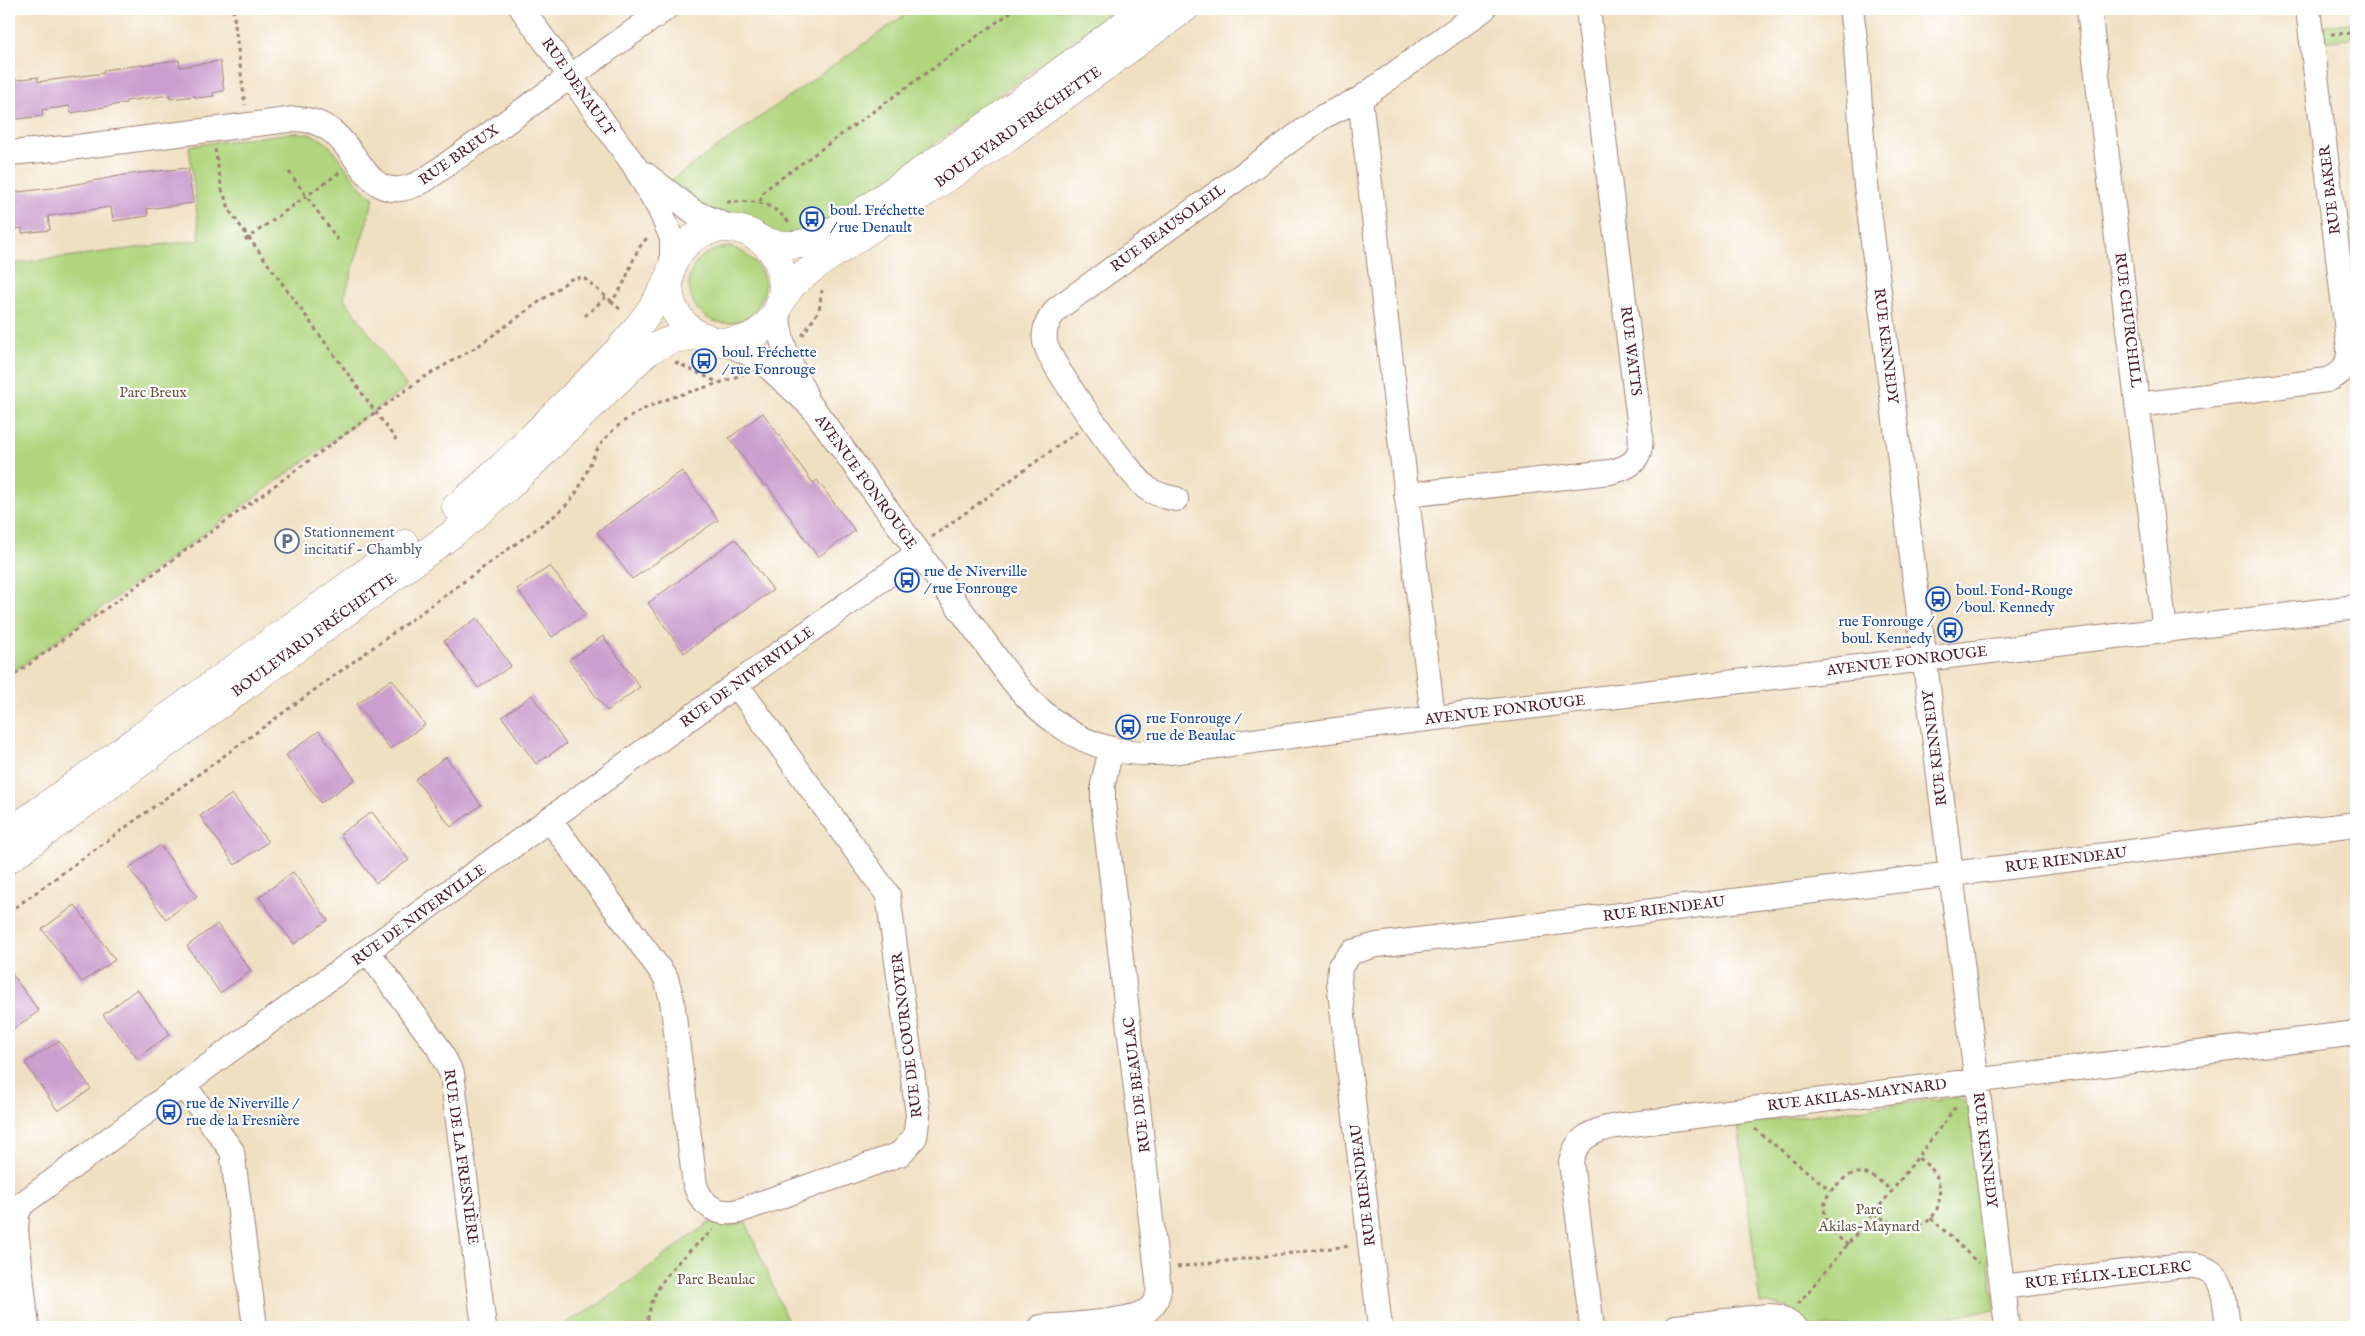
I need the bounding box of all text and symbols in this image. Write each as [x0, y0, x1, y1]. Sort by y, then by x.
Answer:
street label: RUE DENAULT [537, 34, 619, 140]
street label: BOULEVARD FRÉCHETTE [931, 62, 1105, 192]
street label: RUE BREUX [415, 120, 503, 190]
street label: RUE BAKER [2315, 144, 2345, 236]
street label: RUE BEAUSOLEIL [1107, 180, 1230, 276]
place label: boul. Fréchette / rue Denault [830, 201, 925, 237]
bus stop icon: boul. Fréchette / rue Denault [799, 206, 825, 232]
street label: RUE CHURCHILL [2110, 251, 2146, 389]
street label: RUE KENNEDY [1869, 287, 1903, 406]
street label: RUE WATTS [1616, 305, 1646, 397]
place label: boul. Fréchette / rue Fonrouge [722, 343, 817, 379]
bus stop icon: boul. Fréchette / rue Fonrouge [691, 348, 717, 374]
park label: Parc Breux [119, 383, 188, 402]
street label: AVENUE FONROUGE [810, 410, 921, 553]
place label: Stationnement incitatif - Chambly [304, 523, 423, 559]
parking icon: Stationnement incitatif - Chambly [274, 528, 300, 554]
place label: rue de Niverville / rue Fonrouge [924, 562, 1027, 598]
bus stop icon: rue de Niverville / rue Fonrouge [894, 567, 920, 593]
street label: BOULEVARD FRÉCHETTE [228, 569, 400, 701]
place label: boul. Fond-Rouge / boul. Kennedy [1956, 581, 2073, 617]
bus stop icon: boul. Fond-Rouge / boul. Kennedy [1925, 586, 1951, 612]
place label: rue Fonrouge / boul. Kennedy [1838, 612, 1935, 648]
bus stop icon: rue Fonrouge / boul. Kennedy [1937, 617, 1963, 643]
street label: RUE DE NIVERVILLE [676, 622, 818, 732]
street label: AVENUE FONROUGE [1824, 642, 1989, 680]
street label: RUE KENNEDY [1918, 688, 1952, 807]
street label: AVENUE FONROUGE [1422, 691, 1587, 729]
place label: rue Fonrouge / rue de Beaulac [1146, 709, 1242, 745]
bus stop icon: rue Fonrouge / rue de Beaulac [1115, 714, 1141, 740]
street label: RUE RIENDEAU [2004, 843, 2128, 877]
street label: RUE DE NIVERVILLE [348, 860, 490, 970]
street label: RUE RIENDEAU [1602, 892, 1726, 926]
street label: RUE DE COURNOYER [887, 950, 927, 1119]
street label: RUE DE BEAULAC [1119, 1016, 1155, 1154]
street label: RUE DE LA FRESNIÈRE [439, 1068, 483, 1246]
street label: RUE AKILAS-MAYNARD [1766, 1075, 1948, 1115]
street label: RUE KENNEDY [1968, 1091, 2002, 1210]
place label: rue de Niverville / rue de la Fresnière [186, 1094, 300, 1130]
bus stop icon: rue de Niverville / rue de la Fresnière [156, 1099, 182, 1125]
street label: RUE RIENDEAU [1346, 1123, 1380, 1247]
park label: Parc Akilas-Maynard [1818, 1200, 1920, 1236]
street label: RUE FÉLIX-LECLERC [2023, 1257, 2193, 1293]
park label: Parc Beaulac [677, 1270, 755, 1289]

